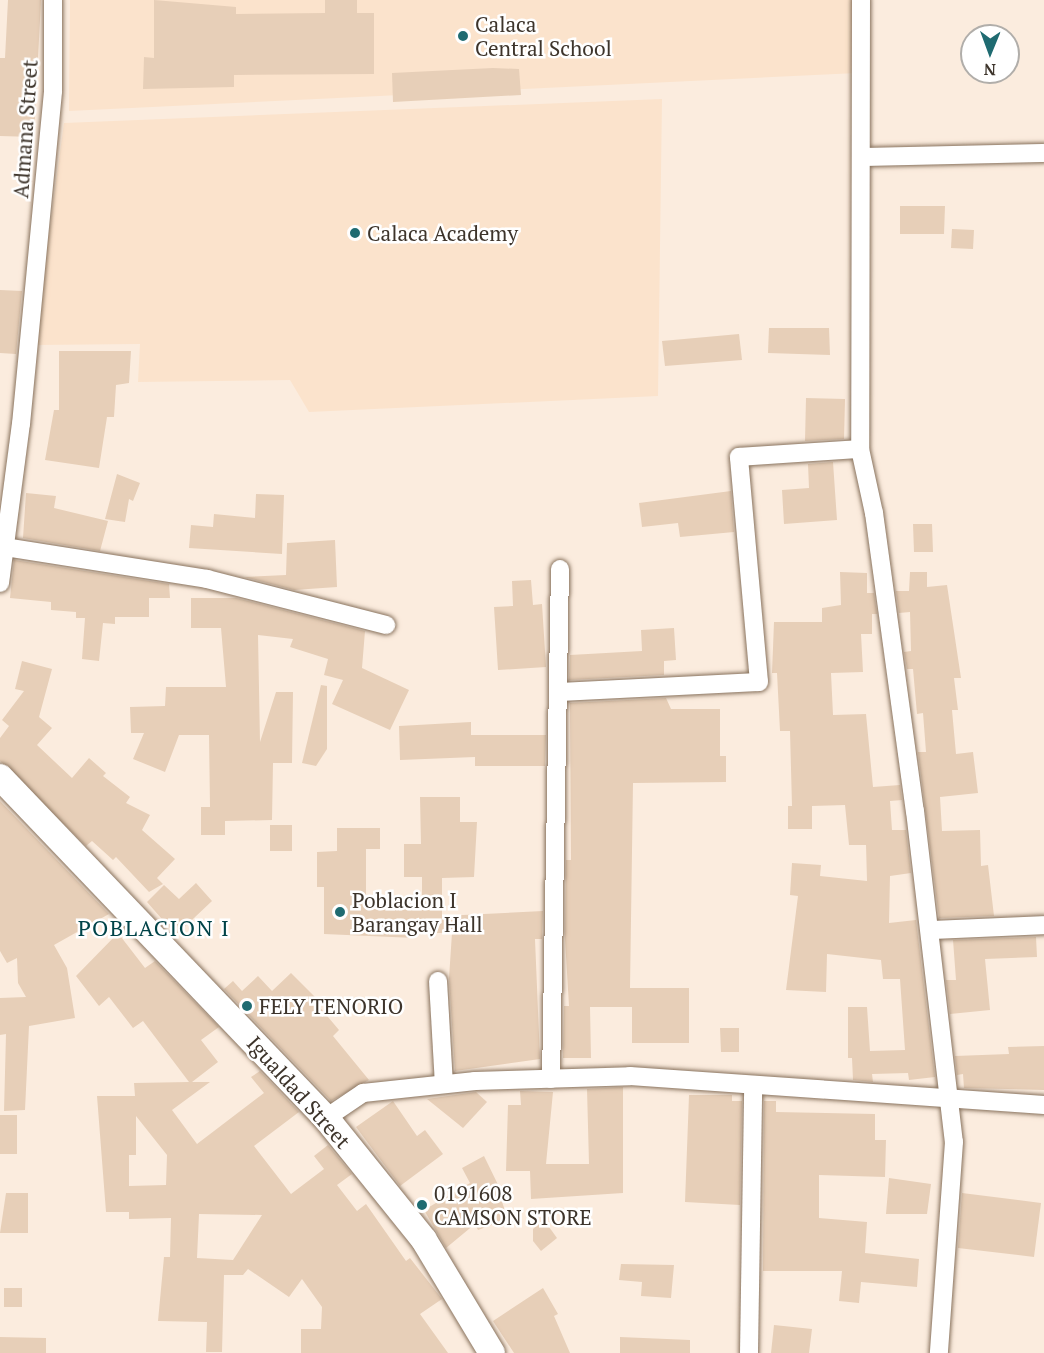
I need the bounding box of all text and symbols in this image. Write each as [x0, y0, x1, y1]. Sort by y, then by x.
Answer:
place label: Calaca Central School [475, 11, 612, 61]
north arrow [960, 24, 1020, 84]
marker: Calaca Central School [456, 29, 470, 43]
street label: Admana Street [8, 59, 42, 199]
text: N [983, 59, 996, 81]
place label: Calaca Academy [367, 220, 518, 246]
marker: Calaca Academy [348, 226, 362, 240]
place label: Poblacion I Barangay Hall [352, 887, 483, 937]
marker: Poblacion I Barangay Hall [333, 905, 347, 919]
district label: POBLACION I [78, 915, 230, 941]
place label: FELY TENORIO [259, 993, 403, 1019]
marker: FELY TENORIO [240, 999, 254, 1013]
street label: Igualdad Street [242, 1031, 356, 1153]
place label: 0191608 CAMSON STORE [434, 1180, 592, 1230]
marker: 0191608 CAMSON STORE [415, 1198, 429, 1212]

